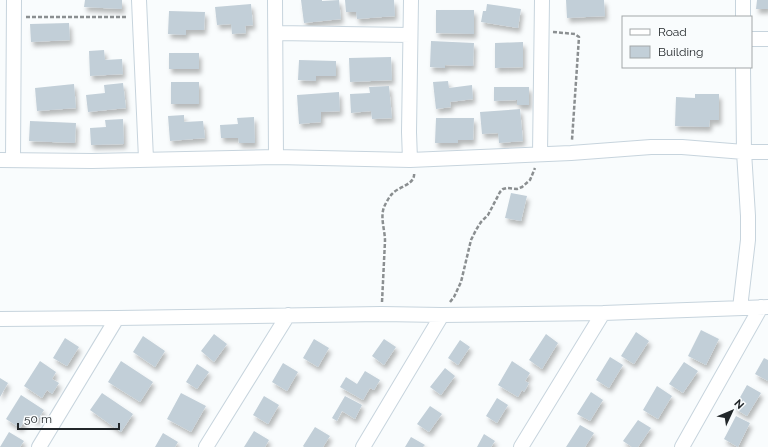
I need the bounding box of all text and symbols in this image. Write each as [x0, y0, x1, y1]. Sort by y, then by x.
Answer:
legend [622, 16, 752, 68]
text: Road [658, 25, 687, 39]
text: Building [658, 45, 704, 59]
north arrow [712, 391, 752, 431]
text: N [731, 397, 746, 412]
scale bar [18, 405, 119, 431]
text: 50 m [24, 412, 52, 426]

